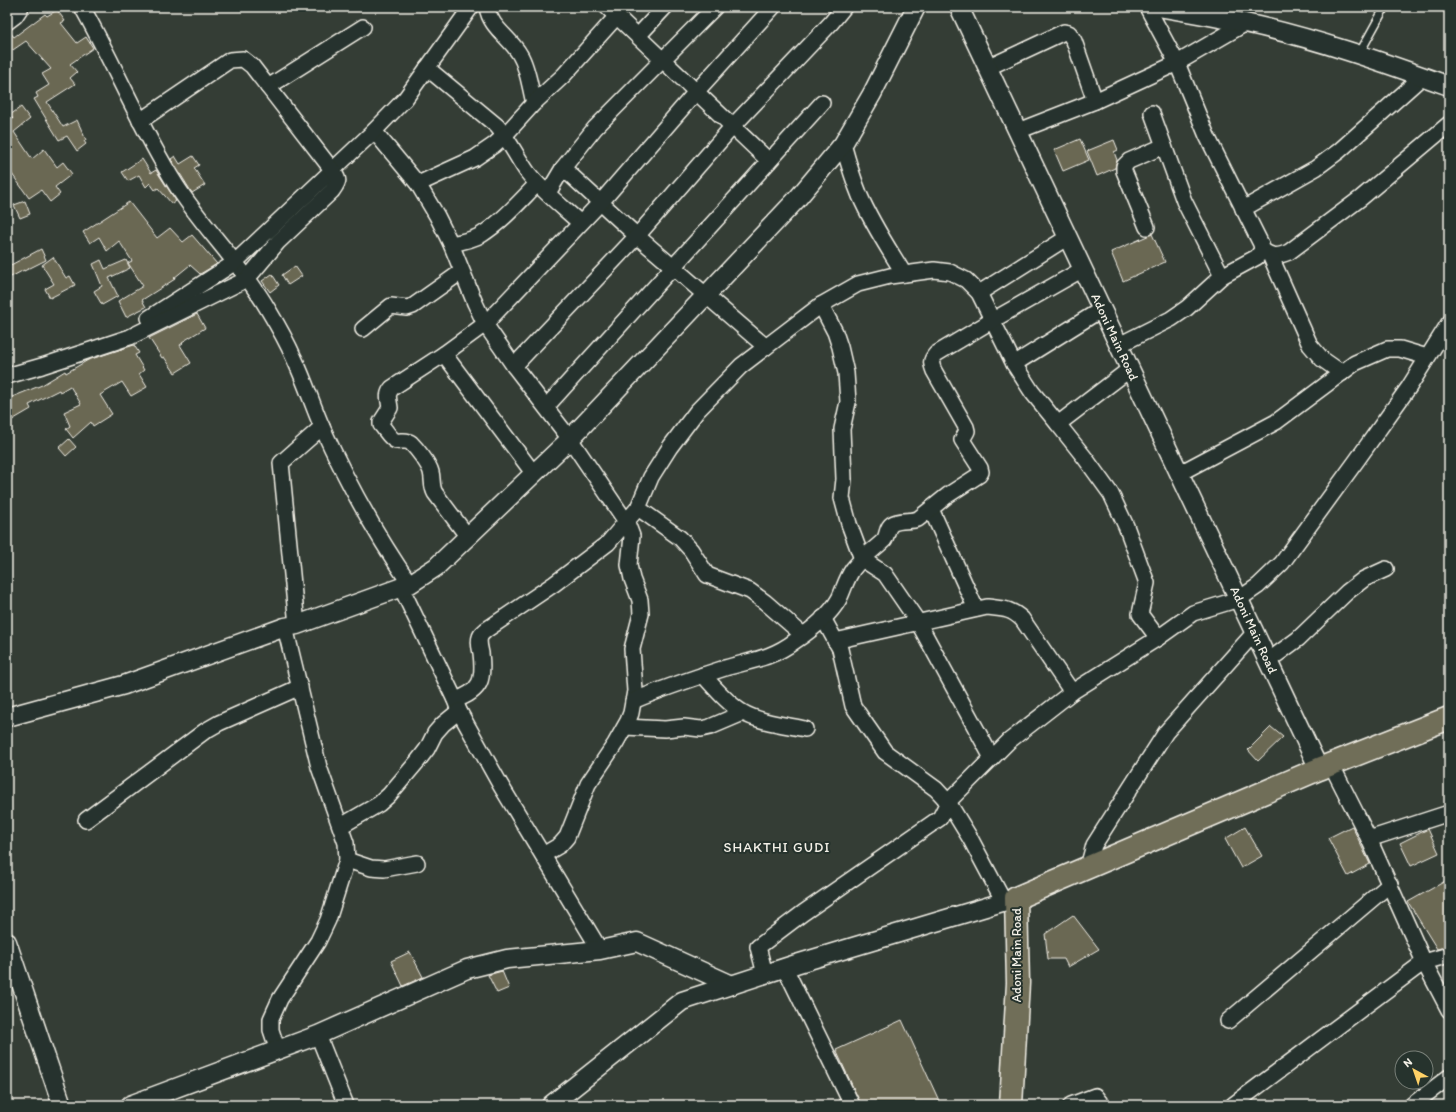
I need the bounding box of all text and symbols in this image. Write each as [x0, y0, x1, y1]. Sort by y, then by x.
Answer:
street label: Adoni Main Road [1088, 291, 1142, 383]
street label: Adoni Main Road [1227, 584, 1281, 676]
district label: SHAKTHI GUDI [724, 839, 830, 856]
street label: Adoni Main Road [1009, 908, 1024, 1002]
north arrow [1394, 1050, 1434, 1090]
text: N [1401, 1055, 1415, 1070]

